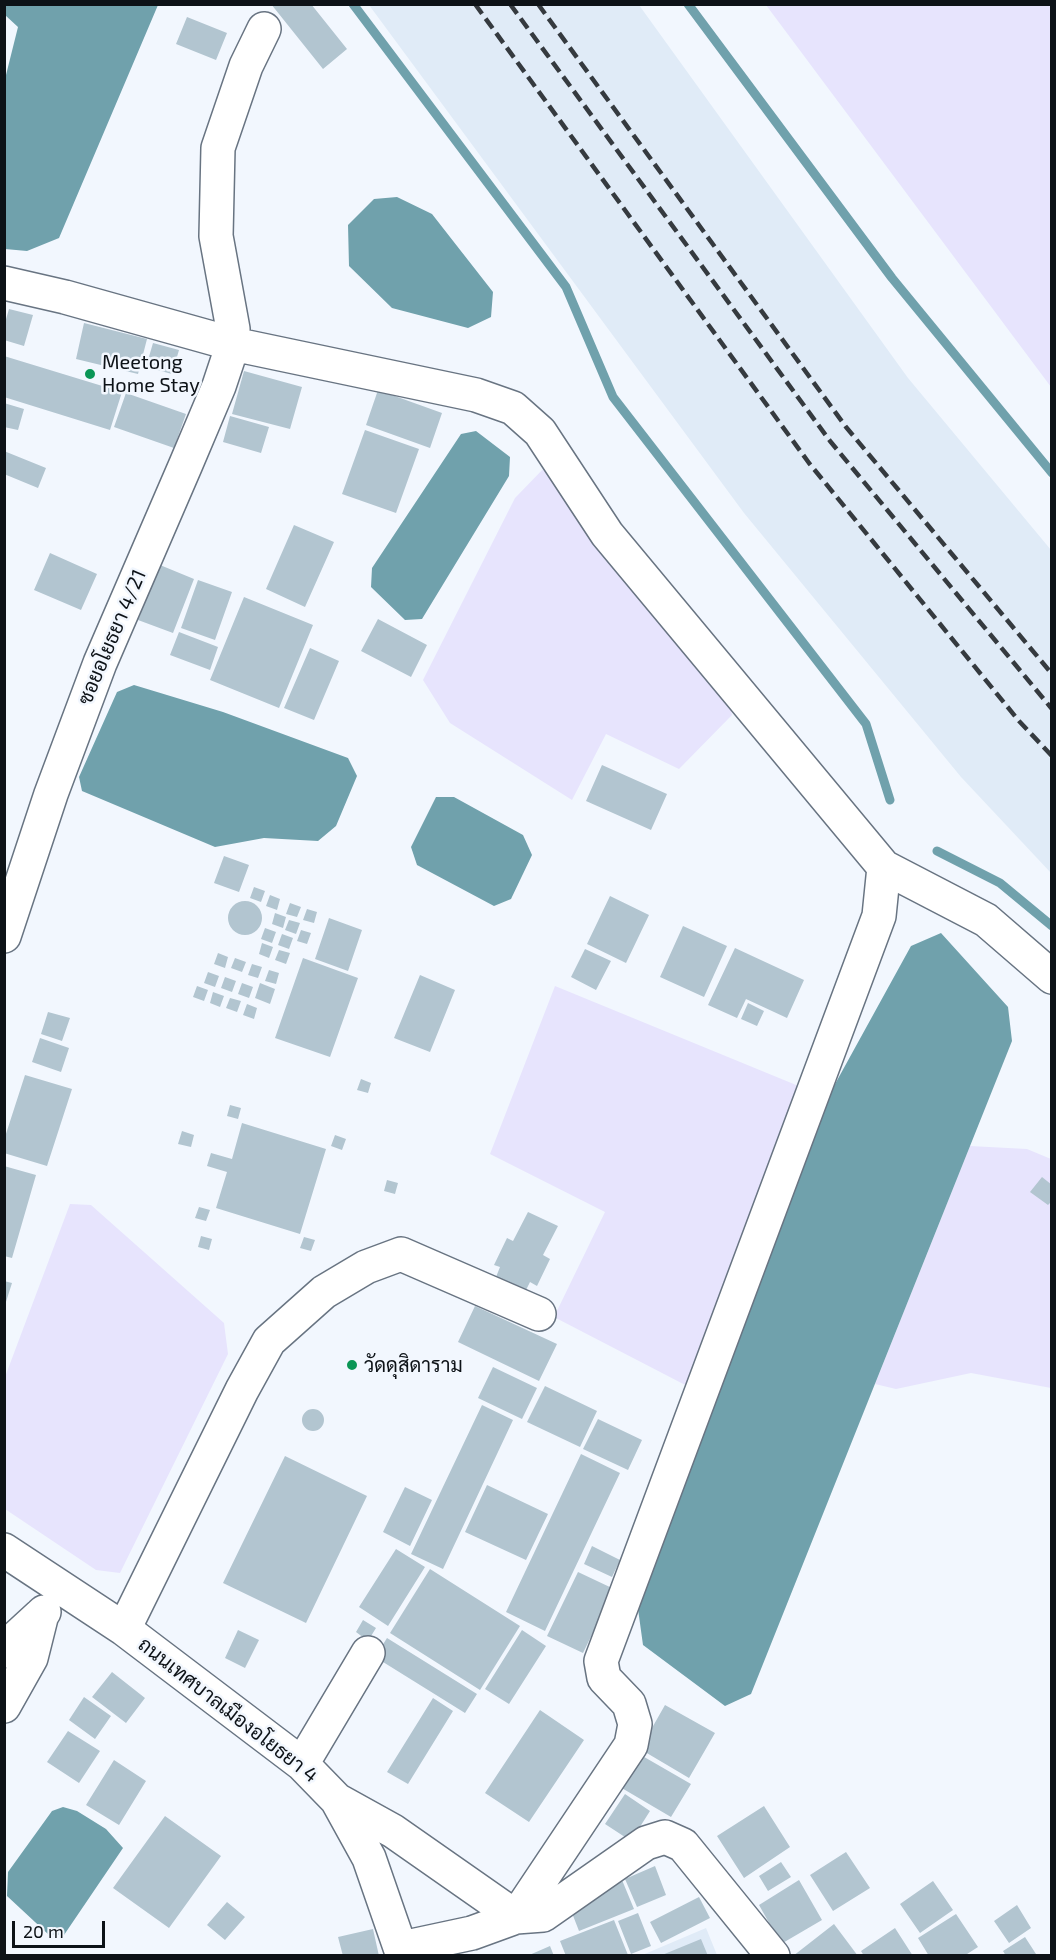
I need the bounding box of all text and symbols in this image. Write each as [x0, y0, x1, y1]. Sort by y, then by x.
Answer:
place label: Meetong Home Stay [102, 350, 200, 397]
marker: Meetong Home Stay [83, 367, 97, 381]
street label: ซอยอโยธยา 4/21 [73, 566, 151, 708]
place label: วัดดุสิดาราม [364, 1353, 463, 1377]
marker: วัดดุสิดาราม [345, 1358, 359, 1372]
street label: ถนนเทศบาลเมืองอโยธยา 4 [133, 1632, 323, 1788]
scale bar [15, 1909, 108, 1947]
text: 20 m [23, 1920, 64, 1942]

